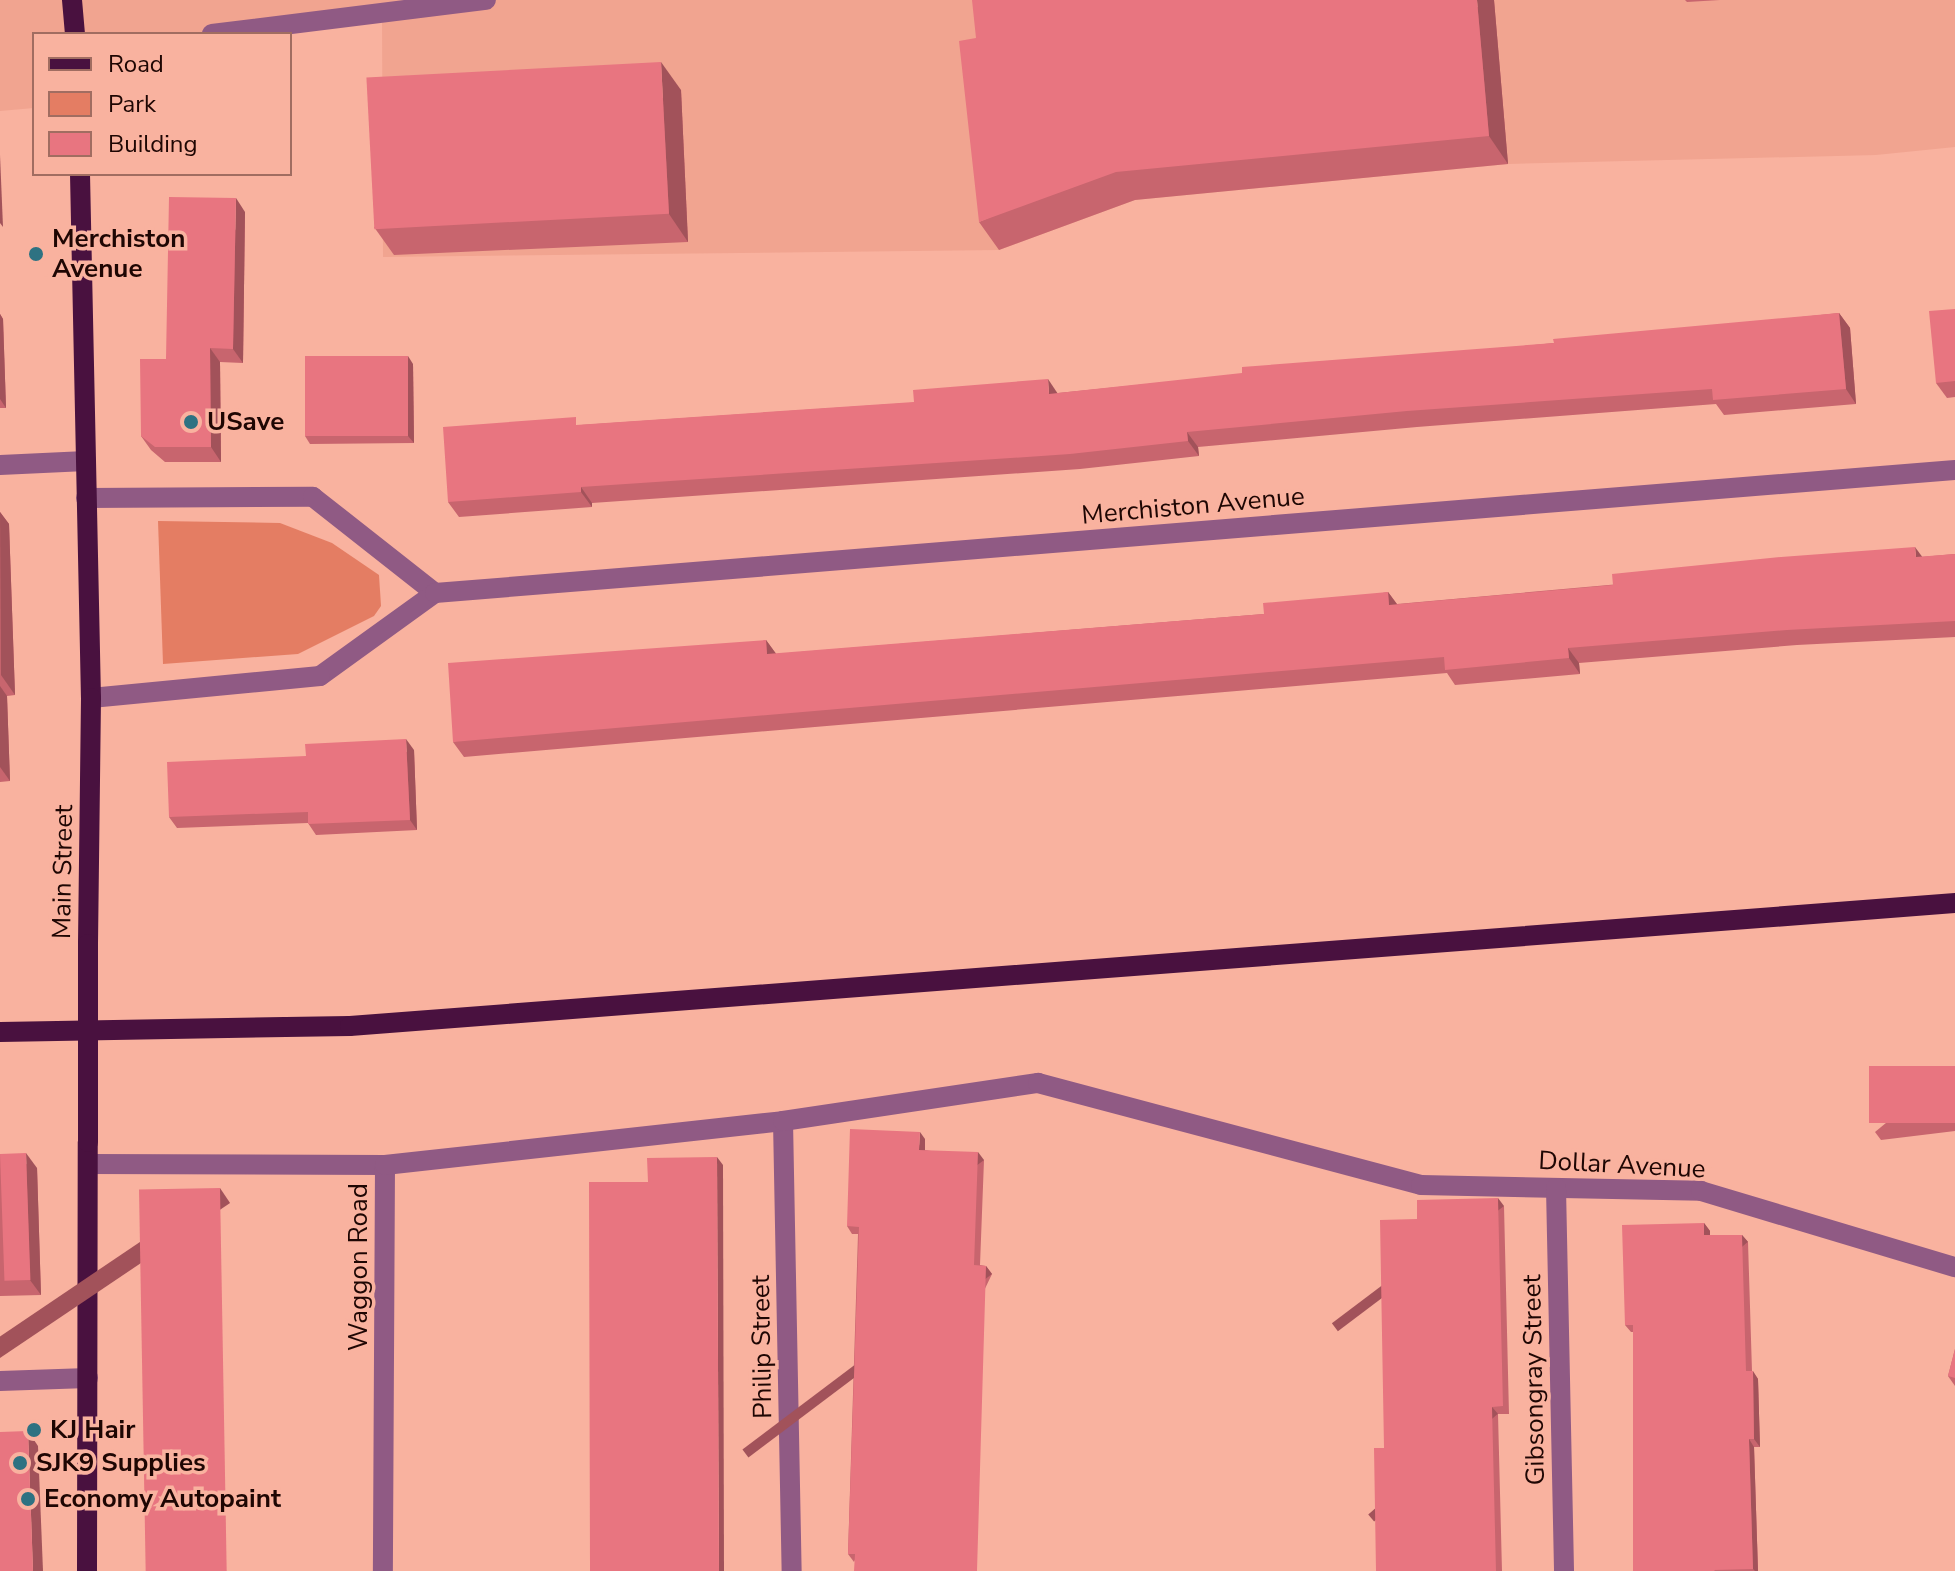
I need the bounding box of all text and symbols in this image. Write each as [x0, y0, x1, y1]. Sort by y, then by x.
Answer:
legend [32, 32, 292, 176]
text: Road [108, 48, 164, 80]
text: Park [108, 88, 156, 120]
text: Building [108, 128, 198, 160]
place label: Merchiston Avenue [52, 223, 185, 284]
marker: Merchiston Avenue [27, 245, 45, 263]
place label: USave [207, 406, 284, 438]
marker: USave [182, 413, 200, 431]
street label: Merchiston Avenue [1080, 481, 1306, 531]
street label: Main Street [46, 805, 80, 939]
street label: Dollar Avenue [1538, 1145, 1706, 1185]
street label: Waggon Road [343, 1183, 375, 1351]
street label: Gibsongray Street [1517, 1274, 1551, 1486]
street label: Philip Street [745, 1275, 779, 1419]
place label: KJ Hair [50, 1414, 135, 1446]
marker: KJ Hair [25, 1421, 43, 1439]
place label: SJK9 Supplies [36, 1447, 206, 1479]
marker: SJK9 Supplies [11, 1454, 29, 1472]
place label: Economy Autopaint [44, 1483, 281, 1515]
marker: Economy Autopaint [19, 1490, 37, 1508]

